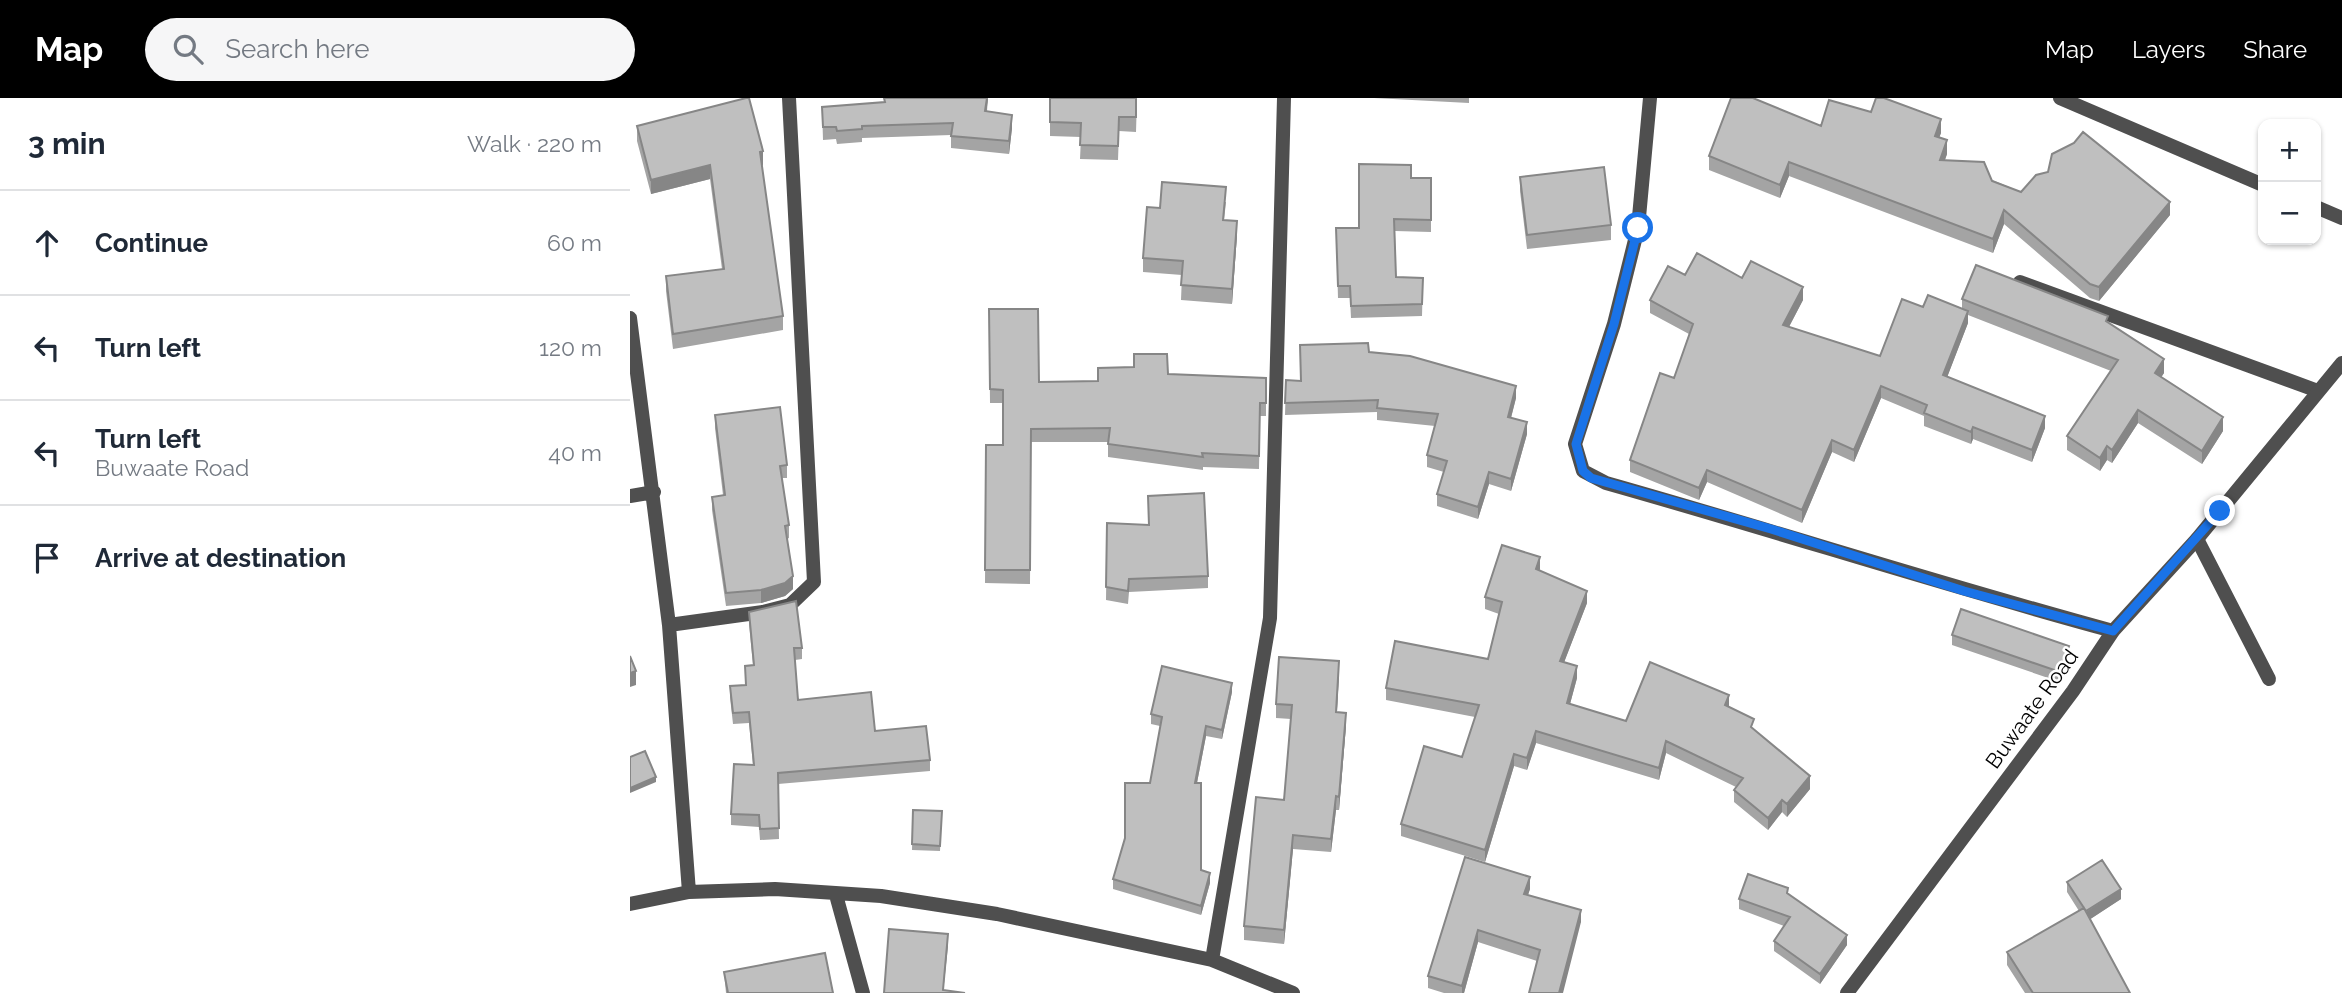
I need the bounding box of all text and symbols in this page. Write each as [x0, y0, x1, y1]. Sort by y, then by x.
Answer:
search box [145, 18, 635, 81]
text: Map [35, 30, 103, 69]
icon: search [169, 30, 207, 68]
text: Search here [225, 34, 370, 64]
text: Map [2045, 35, 2094, 64]
text: Layers [2132, 35, 2205, 64]
text: Share [2243, 35, 2307, 64]
map controls [2258, 119, 2321, 245]
button: + [2258, 119, 2321, 182]
text: 3 min [28, 126, 106, 161]
text: Walk · 220 m [467, 130, 602, 157]
button: − [2258, 182, 2321, 245]
route start [1622, 212, 1653, 243]
icon: ahead [28, 224, 66, 262]
text: Continue [95, 228, 208, 258]
text: 60 m [547, 229, 602, 256]
icon: left [28, 329, 66, 367]
text: Turn left [95, 333, 201, 363]
text: 120 m [539, 334, 602, 361]
text: Turn left [95, 424, 201, 454]
icon: left [28, 434, 66, 472]
text: 40 m [548, 439, 602, 466]
text: Buwaate Road [95, 454, 249, 481]
route end [2204, 495, 2235, 526]
icon: arrive [28, 539, 66, 577]
text: Arrive at destination [95, 543, 346, 573]
street label: Buwaate Road [1980, 644, 2083, 773]

